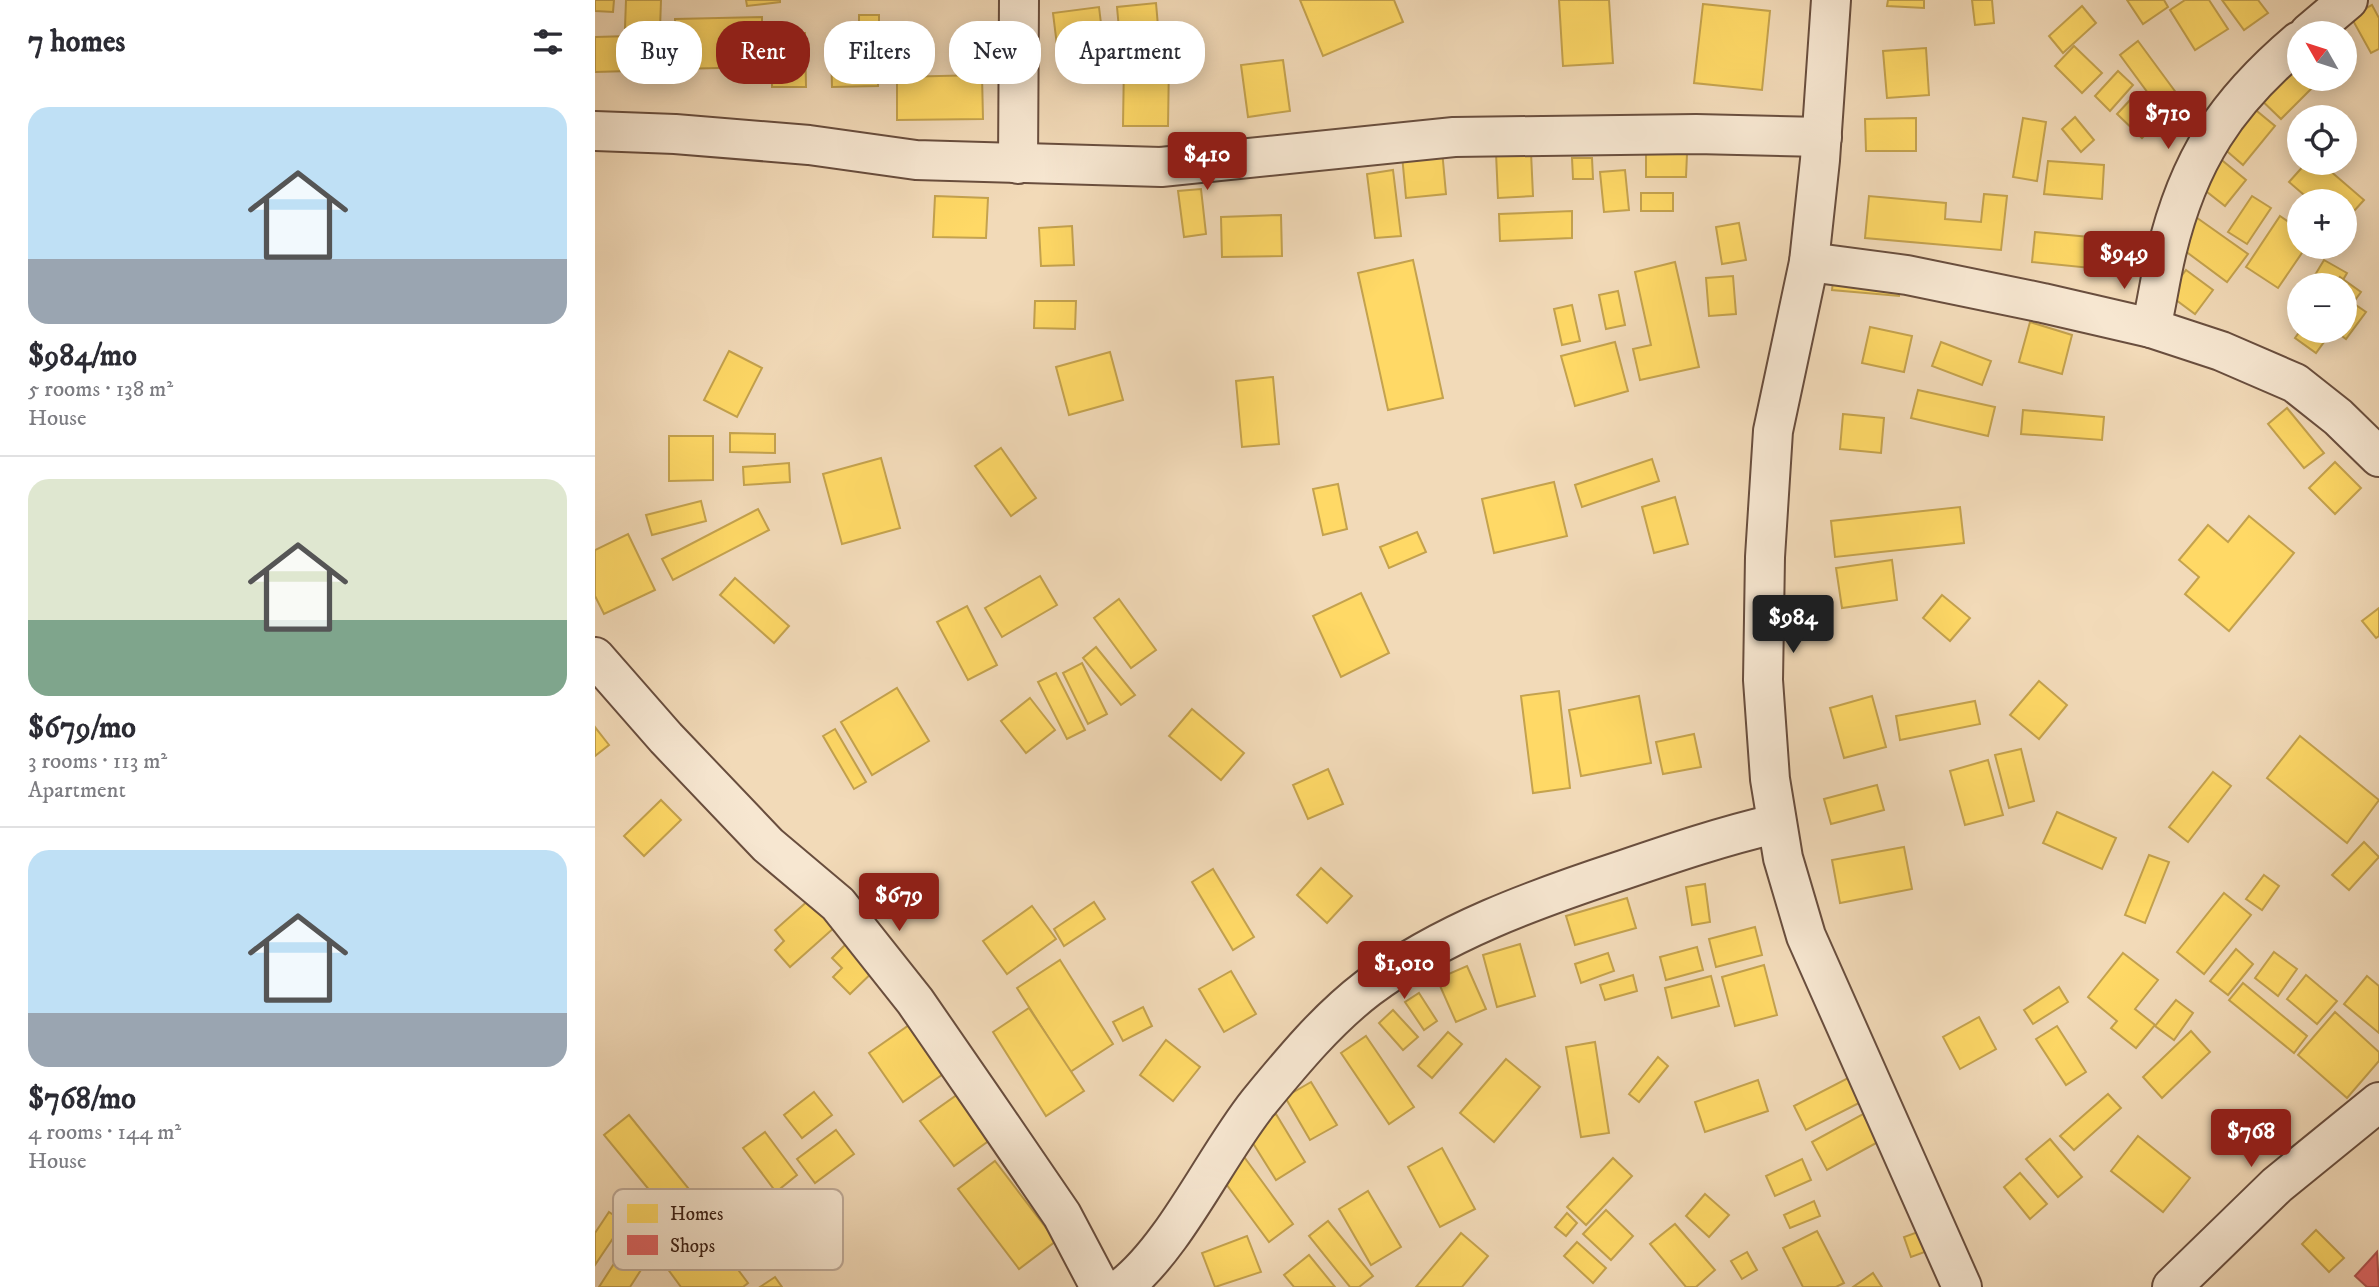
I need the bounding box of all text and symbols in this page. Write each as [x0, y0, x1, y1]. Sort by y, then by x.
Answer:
chip: Buy [616, 21, 702, 84]
chip: Rent [716, 21, 810, 84]
chip: Filters [824, 21, 935, 84]
chip: New [949, 21, 1041, 84]
chip: Apartment [1055, 21, 1205, 84]
north arrow [2287, 21, 2357, 91]
map controls [2287, 21, 2357, 343]
icon: filters [529, 23, 567, 61]
text: 7 homes [28, 24, 125, 61]
pin: $710 [2127, 92, 2209, 151]
text: $710 [2145, 99, 2191, 128]
button: locate [2287, 105, 2357, 175]
pin: $410 [1166, 132, 1248, 192]
text: $410 [1184, 140, 1230, 169]
icon: home [235, 152, 361, 278]
button: + [2287, 189, 2357, 259]
pin: $949 [2083, 232, 2165, 291]
text: $949 [2100, 239, 2148, 268]
button: − [2287, 273, 2357, 343]
text: $984/mo [28, 338, 137, 375]
text: 5 rooms · 138 m² [28, 375, 173, 404]
text: House [28, 404, 86, 433]
icon: home [235, 524, 361, 650]
pin: $984 [1752, 596, 1834, 655]
text: $984 [1769, 603, 1817, 632]
text: $679/mo [28, 710, 136, 747]
text: 3 rooms · 113 m² [28, 747, 167, 776]
text: Apartment [28, 776, 126, 805]
pin: $679 [858, 874, 940, 933]
text: $679 [875, 881, 923, 910]
icon: home [235, 895, 361, 1021]
pin: $1,010 [1347, 942, 1461, 1001]
text: $1,010 [1374, 949, 1434, 978]
text: $768/mo [28, 1081, 136, 1118]
pin: $768 [2210, 1110, 2292, 1169]
text: $768 [2227, 1117, 2275, 1146]
text: 4 rooms · 144 m² [28, 1118, 181, 1147]
text: House [28, 1147, 86, 1176]
legend [613, 1189, 843, 1270]
text: Homes [670, 1203, 723, 1226]
text: Shops [670, 1235, 715, 1258]

